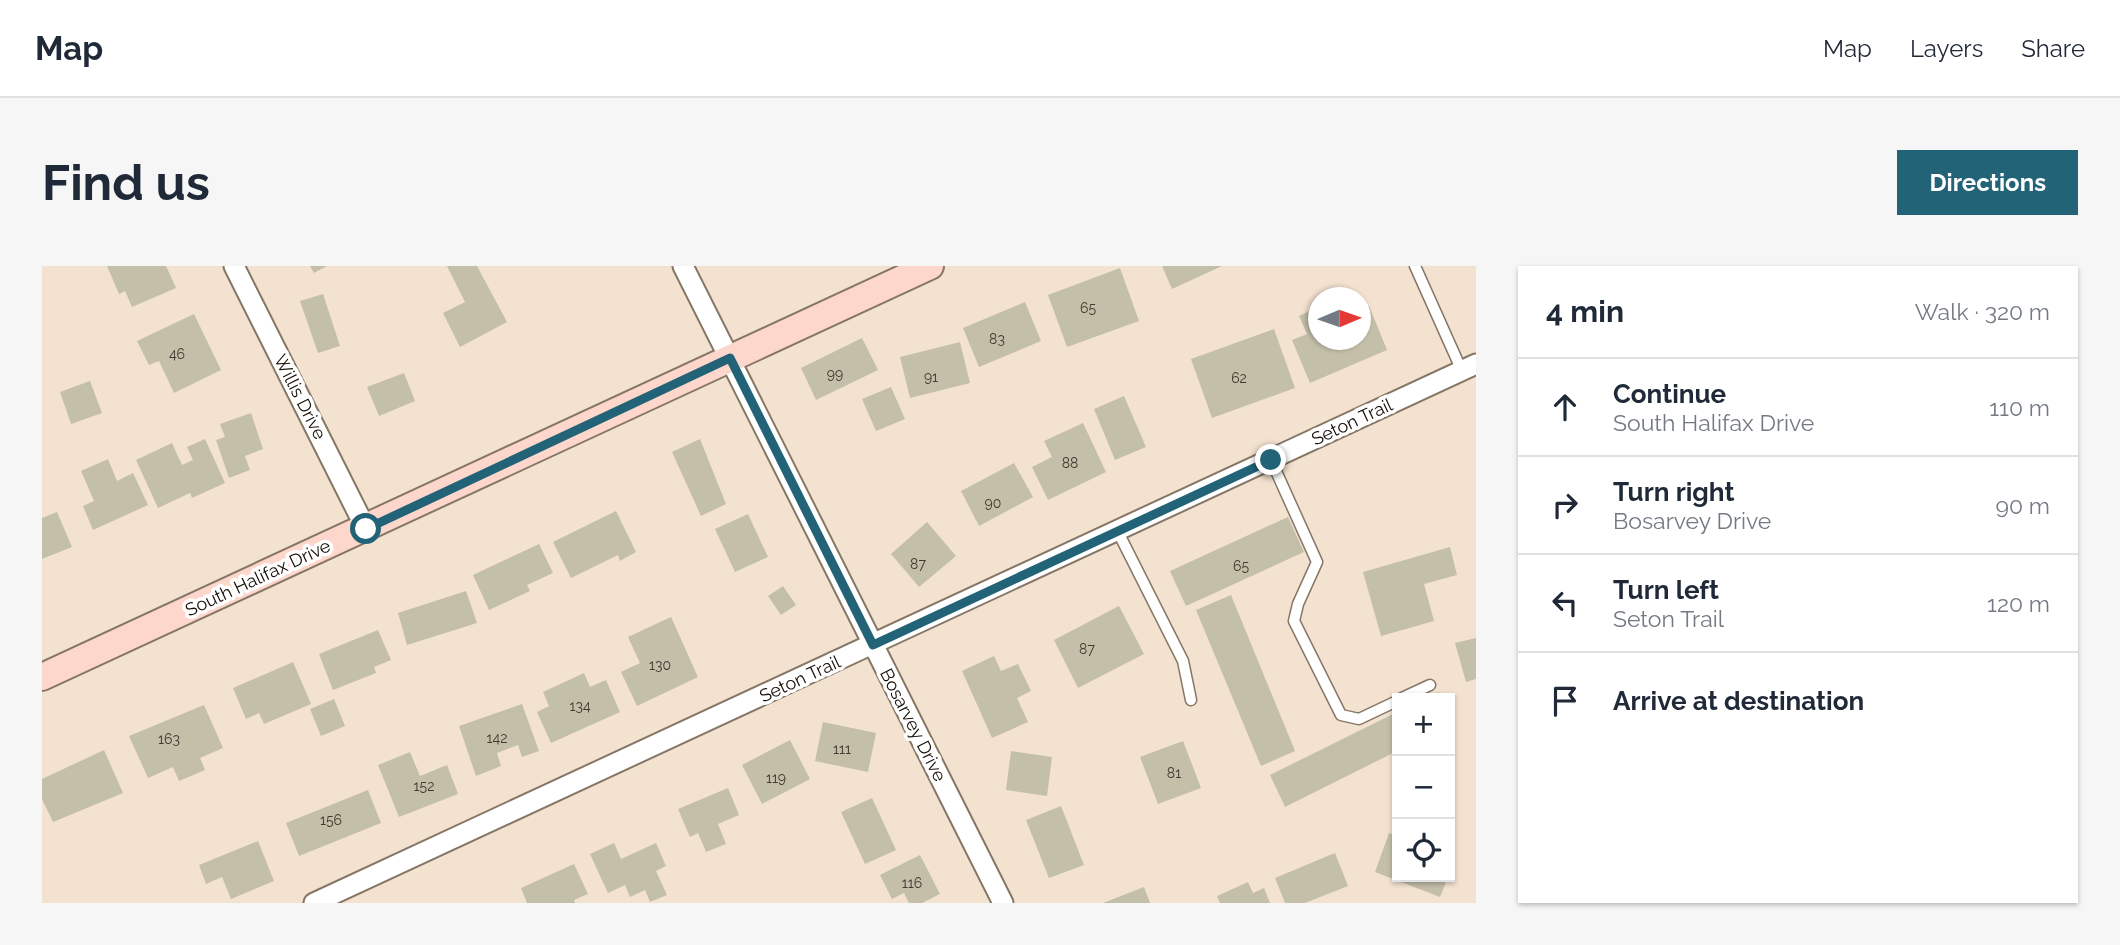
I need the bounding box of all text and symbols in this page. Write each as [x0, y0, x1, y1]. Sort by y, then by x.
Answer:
text: Map [35, 29, 103, 68]
text: Map [1823, 34, 1872, 63]
text: Layers [1910, 34, 1983, 63]
text: Share [2021, 34, 2085, 63]
button: Directions [1897, 150, 2078, 215]
text: Find us [42, 154, 210, 211]
north arrow [1308, 287, 1371, 350]
text: 4 min [1546, 294, 1624, 329]
text: Walk · 320 m [1915, 298, 2050, 325]
house number: 65 [1080, 300, 1096, 316]
house number: 83 [989, 331, 1005, 347]
house number: 46 [169, 346, 185, 362]
street label: Willis Drive [270, 351, 331, 443]
house number: 99 [827, 366, 843, 382]
house number: 91 [924, 369, 938, 385]
house number: 62 [1231, 370, 1247, 386]
text: Continue [1613, 379, 1726, 409]
icon: ahead [1546, 388, 1584, 426]
street label: Seton Trail [1308, 394, 1396, 449]
text: 110 m [1989, 394, 2050, 421]
text: South Halifax Drive [1613, 409, 1814, 436]
route end [1255, 444, 1286, 475]
house number: 88 [1062, 455, 1078, 471]
text: Turn right [1613, 477, 1734, 507]
icon: right [1546, 486, 1584, 524]
text: 90 m [1995, 492, 2050, 519]
house number: 90 [985, 495, 1001, 511]
text: Bosarvey Drive [1613, 507, 1771, 534]
route start [350, 513, 381, 544]
street label: South Halifax Drive [182, 535, 334, 620]
house number: 87 [910, 556, 926, 572]
house number: 65 [1233, 558, 1249, 574]
text: Turn left [1613, 575, 1719, 605]
icon: left [1546, 584, 1584, 622]
text: 120 m [1987, 590, 2050, 617]
text: Seton Trail [1613, 605, 1724, 632]
house number: 87 [1079, 641, 1095, 657]
street label: Seton Trail [756, 651, 844, 706]
house number: 130 [649, 657, 671, 673]
street label: Bosarvey Drive [876, 665, 951, 785]
icon: arrive [1546, 682, 1584, 720]
text: Arrive at destination [1613, 686, 1864, 716]
map controls [1392, 693, 1455, 882]
button: + [1392, 693, 1455, 756]
house number: 134 [569, 698, 591, 714]
house number: 142 [487, 730, 507, 746]
house number: 163 [158, 731, 180, 747]
house number: 111 [833, 741, 851, 757]
button: − [1392, 756, 1455, 819]
house number: 81 [1167, 765, 1181, 781]
house number: 119 [766, 770, 786, 786]
house number: 152 [414, 778, 434, 794]
house number: 156 [320, 812, 342, 828]
button: locate [1392, 819, 1455, 882]
house number: 116 [902, 875, 922, 891]

